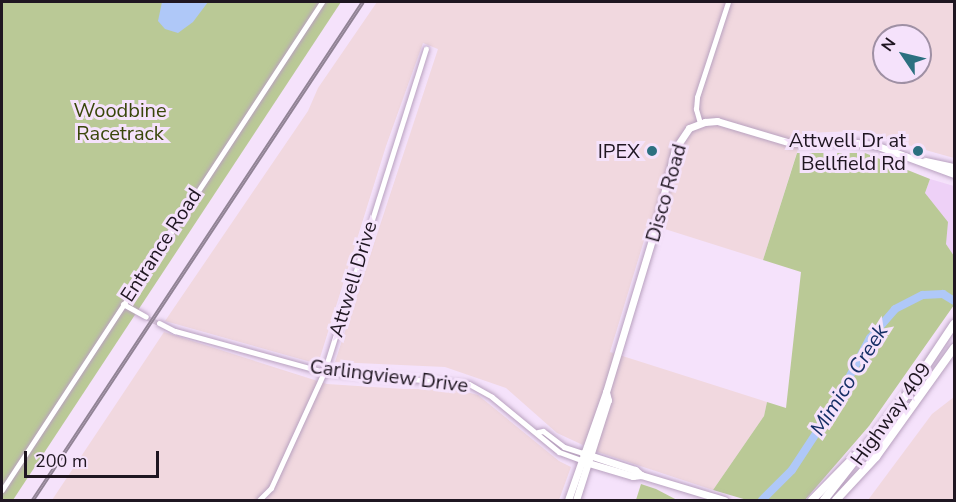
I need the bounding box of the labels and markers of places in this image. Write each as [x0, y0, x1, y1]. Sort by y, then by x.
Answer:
place label: Attwell Dr at Bellfield Rd [789, 128, 906, 175]
place label: IPEX [598, 139, 640, 163]
marker: IPEX [645, 144, 659, 158]
marker: Attwell Dr at Bellfield Rd [911, 144, 925, 158]

